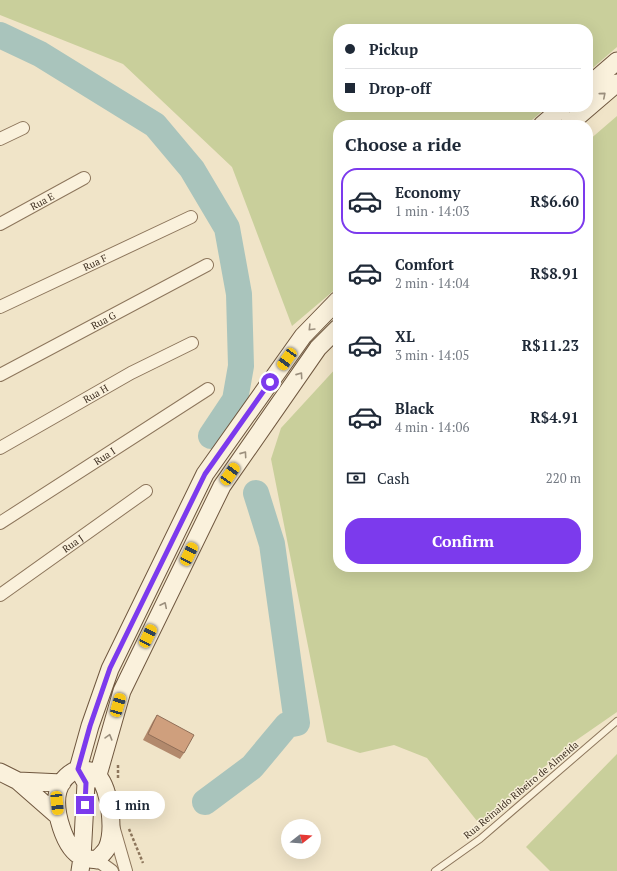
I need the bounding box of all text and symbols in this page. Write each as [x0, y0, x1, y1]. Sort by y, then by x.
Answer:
text: Pickup [369, 39, 418, 59]
text: Drop-off [369, 78, 431, 98]
one-way arrow [598, 92, 606, 99]
text: Choose a ride [345, 132, 461, 156]
text: Economy [395, 182, 460, 202]
icon: car [347, 183, 383, 219]
street label: Rua E [28, 189, 57, 213]
text: R$6.60 [530, 191, 579, 211]
text: 1 min · 14:03 [395, 202, 469, 220]
street label: Rua F [81, 251, 109, 273]
text: Comfort [395, 254, 454, 274]
icon: car [347, 255, 383, 291]
text: R$8.91 [530, 263, 579, 283]
text: 2 min · 14:04 [395, 274, 469, 292]
street label: Rua G [89, 308, 118, 332]
one-way arrow [309, 324, 316, 331]
text: XL [395, 326, 415, 346]
icon: car [347, 327, 383, 363]
text: R$11.23 [522, 335, 579, 355]
car [275, 346, 299, 372]
text: 3 min · 14:05 [395, 346, 469, 364]
one-way arrow [295, 372, 303, 379]
route start [261, 373, 279, 391]
street label: Rua H [81, 381, 110, 406]
text: Black [395, 398, 434, 418]
icon: car [347, 399, 383, 435]
text: R$4.91 [530, 407, 579, 427]
text: 4 min · 14:06 [395, 418, 469, 436]
street label: Rua I [91, 444, 118, 468]
one-way arrow [239, 451, 247, 458]
car [218, 461, 242, 487]
icon: cash [345, 467, 367, 489]
text: Cash [377, 468, 410, 488]
text: 220 m [546, 469, 581, 487]
button: Confirm [345, 518, 581, 564]
street label: Rua J [59, 531, 86, 555]
car [178, 541, 200, 567]
one-way arrow [159, 602, 167, 609]
car [137, 623, 159, 649]
car [109, 692, 127, 718]
one-way arrow [104, 734, 112, 741]
street label: Rua Reinaldo Ribeiro de Almeida [461, 738, 581, 842]
car [50, 790, 64, 816]
callout: 1 min [99, 791, 165, 819]
route end [76, 796, 94, 814]
text: 1 min [114, 796, 150, 814]
north arrow [281, 819, 321, 859]
map controls [281, 819, 321, 859]

